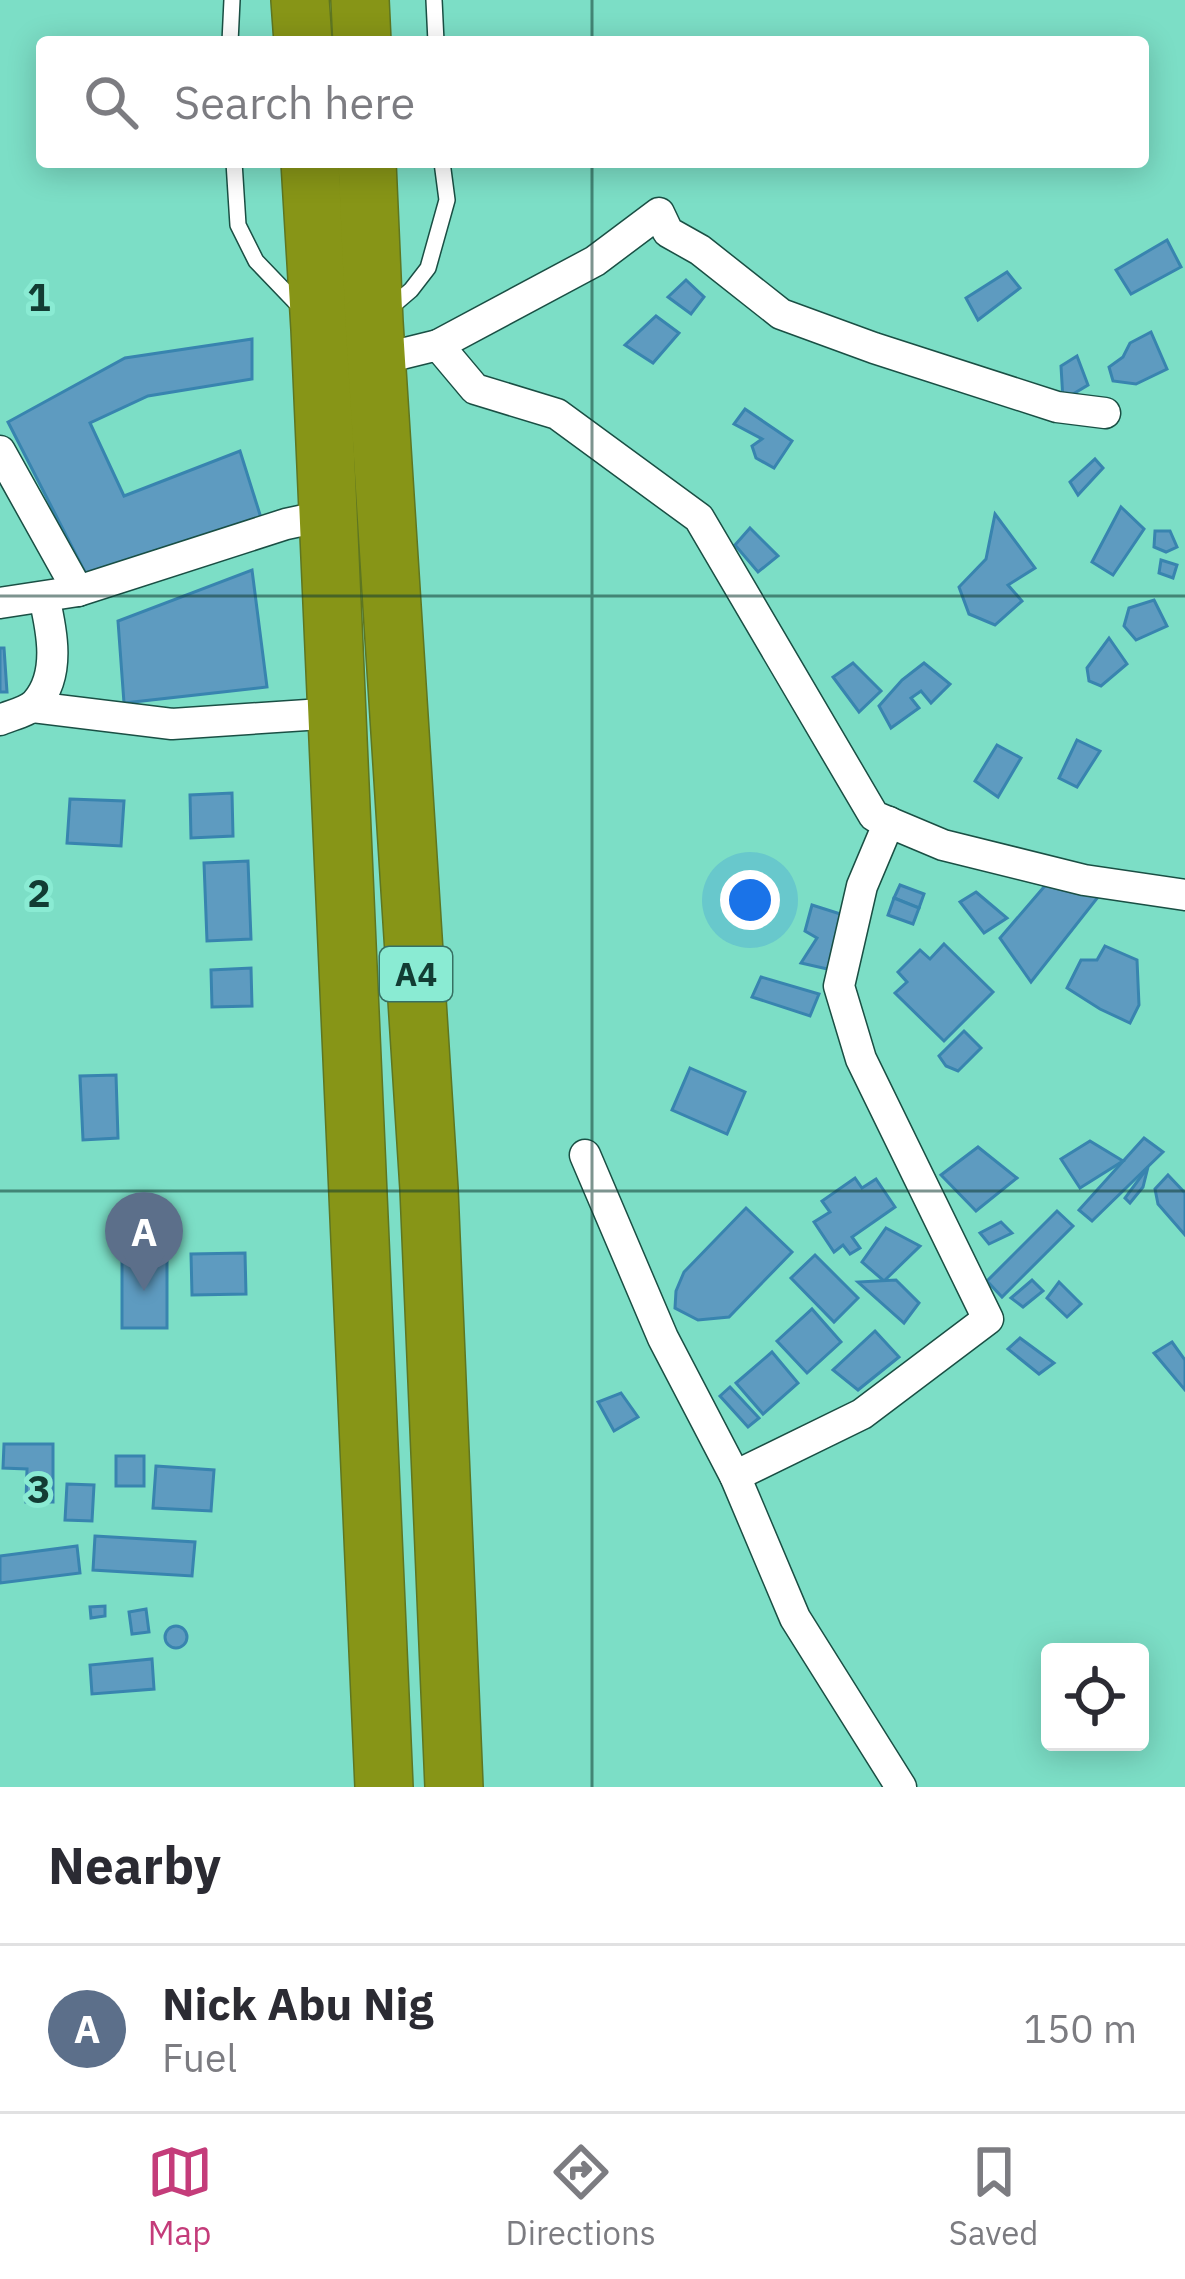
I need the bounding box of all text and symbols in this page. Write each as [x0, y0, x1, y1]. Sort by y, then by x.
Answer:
search box [36, 36, 1149, 168]
icon: search [78, 69, 144, 135]
text: Search here [174, 73, 415, 131]
text: 1 [27, 271, 51, 322]
text: 2 [27, 867, 51, 918]
your location [720, 870, 780, 930]
road number: A4 [380, 947, 452, 1001]
pin: A [105, 1192, 183, 1291]
text: 3 [27, 1463, 51, 1514]
map controls [1041, 1643, 1149, 1751]
button: locate [1041, 1643, 1149, 1751]
text: Nearby [48, 1832, 221, 1898]
text: Nick Abu Nig [162, 1974, 433, 2032]
text: A [74, 2003, 100, 2054]
text: 150 m [1024, 2003, 1137, 2054]
text: Fuel [162, 2032, 237, 2083]
tab: Map [147, 2139, 213, 2254]
tab: Directions [506, 2139, 656, 2254]
tab: Saved [949, 2139, 1038, 2254]

